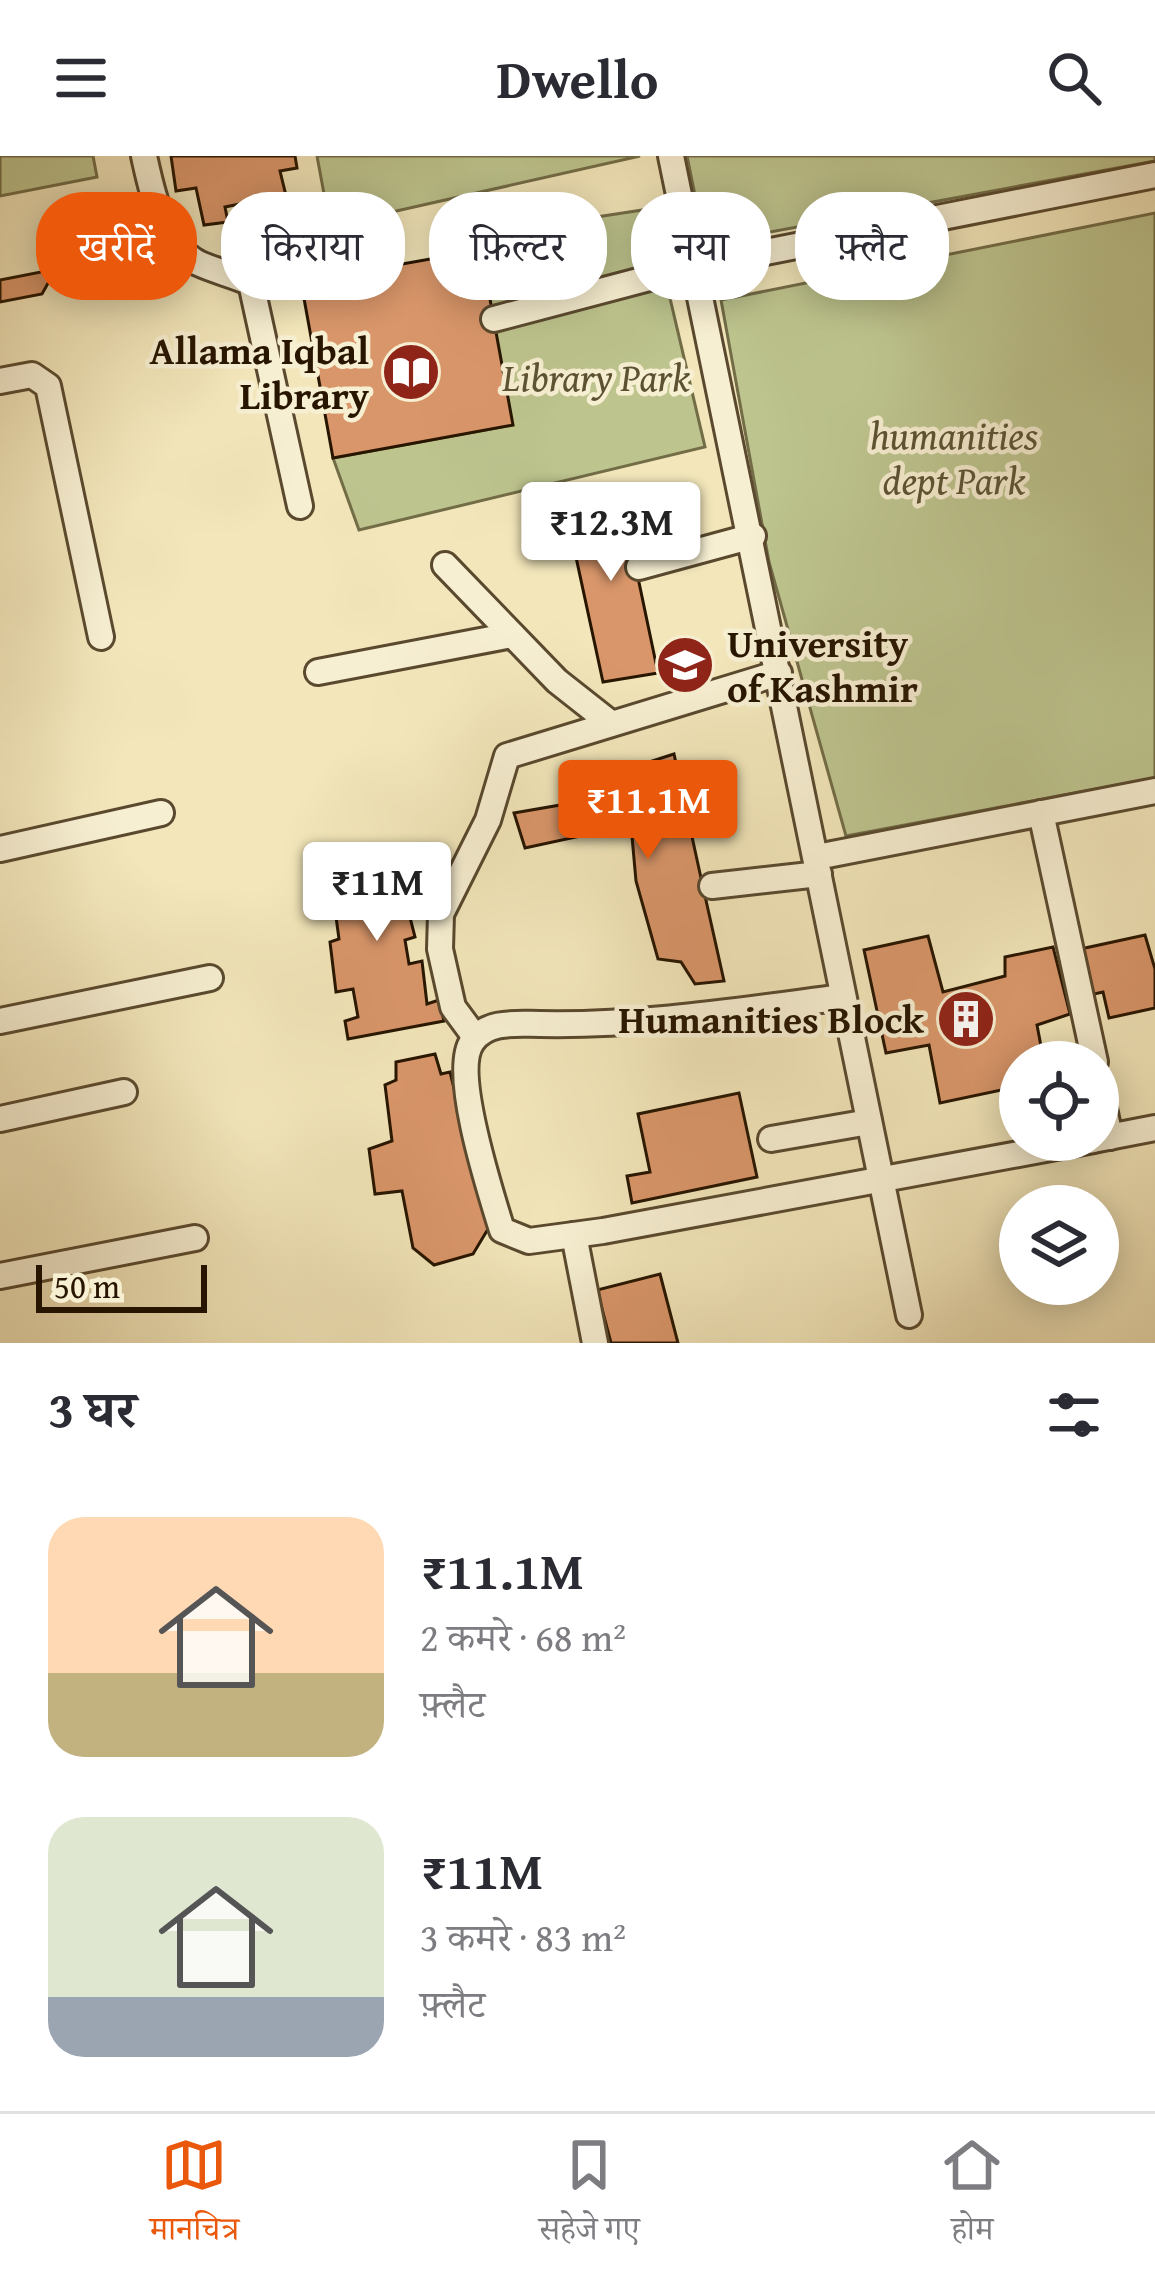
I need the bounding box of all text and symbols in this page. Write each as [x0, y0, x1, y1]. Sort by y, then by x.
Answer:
text: Dwello [497, 39, 658, 118]
icon: menu [48, 45, 114, 111]
icon: search [1041, 45, 1107, 111]
chip: खरीदें [36, 192, 197, 300]
chip: किराया [221, 192, 405, 300]
chip: फ़िल्टर [429, 192, 607, 300]
chip: नया [631, 192, 771, 300]
chip: फ़्लैट [795, 192, 949, 300]
place label: Allama Iqbal Library [150, 321, 369, 423]
library icon: Allama Iqbal Library [380, 341, 442, 403]
park label: Library Park [501, 348, 690, 405]
park label: humanities dept Park [870, 406, 1038, 508]
pin: ₹12.3M [513, 482, 709, 584]
text: ₹12.3M [548, 492, 674, 549]
place label: University of Kashmir [727, 614, 918, 716]
school or university icon: University of Kashmir [654, 634, 716, 696]
pin: ₹11.1M [550, 760, 746, 862]
text: ₹11.1M [585, 770, 711, 827]
pin: ₹11M [306, 842, 448, 944]
text: ₹11M [330, 852, 424, 909]
building icon: Humanities Block [935, 988, 997, 1050]
place label: Humanities Block [618, 990, 925, 1047]
map controls [999, 1041, 1119, 1305]
button: locate [999, 1041, 1119, 1161]
button: layers [999, 1185, 1119, 1305]
scale bar [36, 1259, 207, 1312]
text: 50 m [54, 1262, 120, 1310]
text: 3 घर [48, 1371, 136, 1446]
icon: filters [1041, 1382, 1107, 1448]
text: ₹11.1M [420, 1533, 584, 1608]
icon: home [144, 1565, 288, 1709]
text: 2 कमरे · 68 m² [420, 1608, 626, 1665]
text: फ़्लैट [420, 1675, 485, 1732]
text: ₹11M [420, 1833, 543, 1908]
icon: home [144, 1865, 288, 2009]
text: 3 कमरे · 83 m² [420, 1908, 626, 1965]
text: फ़्लैट [420, 1975, 485, 2032]
tab: मानचित्र [150, 2132, 239, 2261]
tab: सहेजे गए [539, 2132, 640, 2261]
tab: होम [939, 2132, 1005, 2261]

